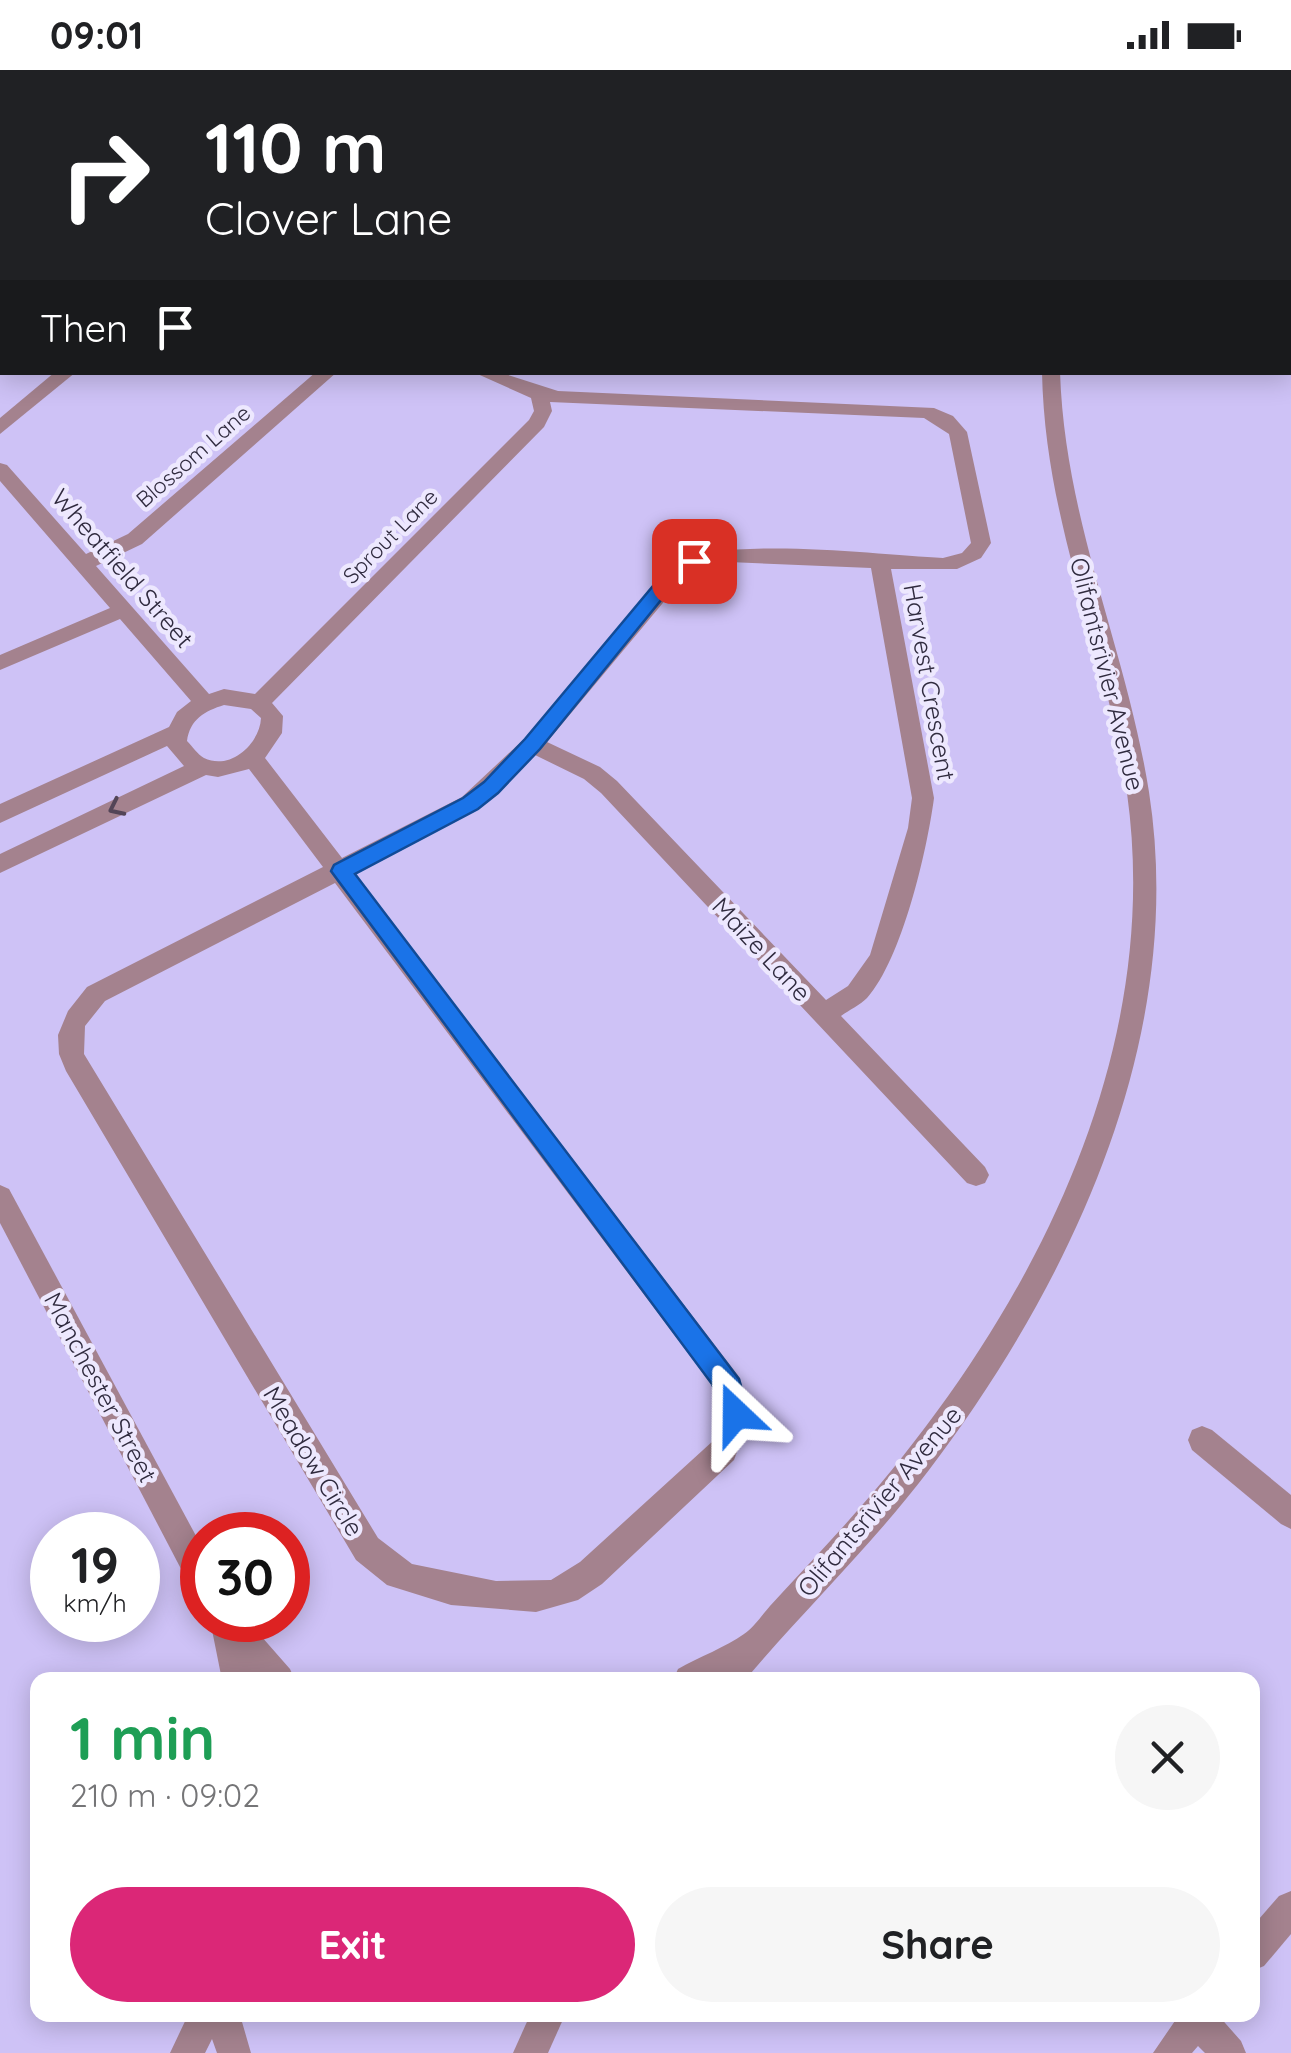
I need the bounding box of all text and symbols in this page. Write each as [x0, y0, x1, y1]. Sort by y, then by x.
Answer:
text: 09:01 [50, 11, 143, 59]
text: 110 m [205, 103, 387, 191]
icon: right [40, 110, 170, 240]
text: Clover Lane [205, 190, 453, 246]
icon: arrive [148, 300, 203, 355]
text: Then [40, 304, 128, 352]
street label: Blossom Lane [130, 399, 256, 513]
street label: Wheatfield Street [46, 482, 200, 654]
street label: Sprout Lane [337, 483, 443, 589]
pin [652, 519, 737, 604]
icon: arrive [667, 534, 722, 589]
street label: Olifantsrivier Avenue [1064, 554, 1152, 794]
street label: Harvest Crescent [897, 581, 963, 783]
one-way arrow [108, 796, 126, 816]
street label: Maize Lane [706, 891, 818, 1007]
street label: Manchester Street [38, 1287, 164, 1487]
position arrow [684, 1362, 788, 1466]
street label: Meadow Circle [257, 1380, 371, 1542]
street label: Olifantsrivier Avenue [790, 1399, 968, 1603]
speed limit sign: 30 [180, 1512, 310, 1642]
text: 19 [71, 1533, 119, 1596]
text: km/h [63, 1587, 127, 1618]
text: 1 min [70, 1700, 215, 1775]
button: close [1115, 1705, 1220, 1810]
text: 210 m · 09:02 [70, 1775, 260, 1815]
button: Exit [70, 1887, 635, 2002]
button: Share [655, 1887, 1220, 2002]

